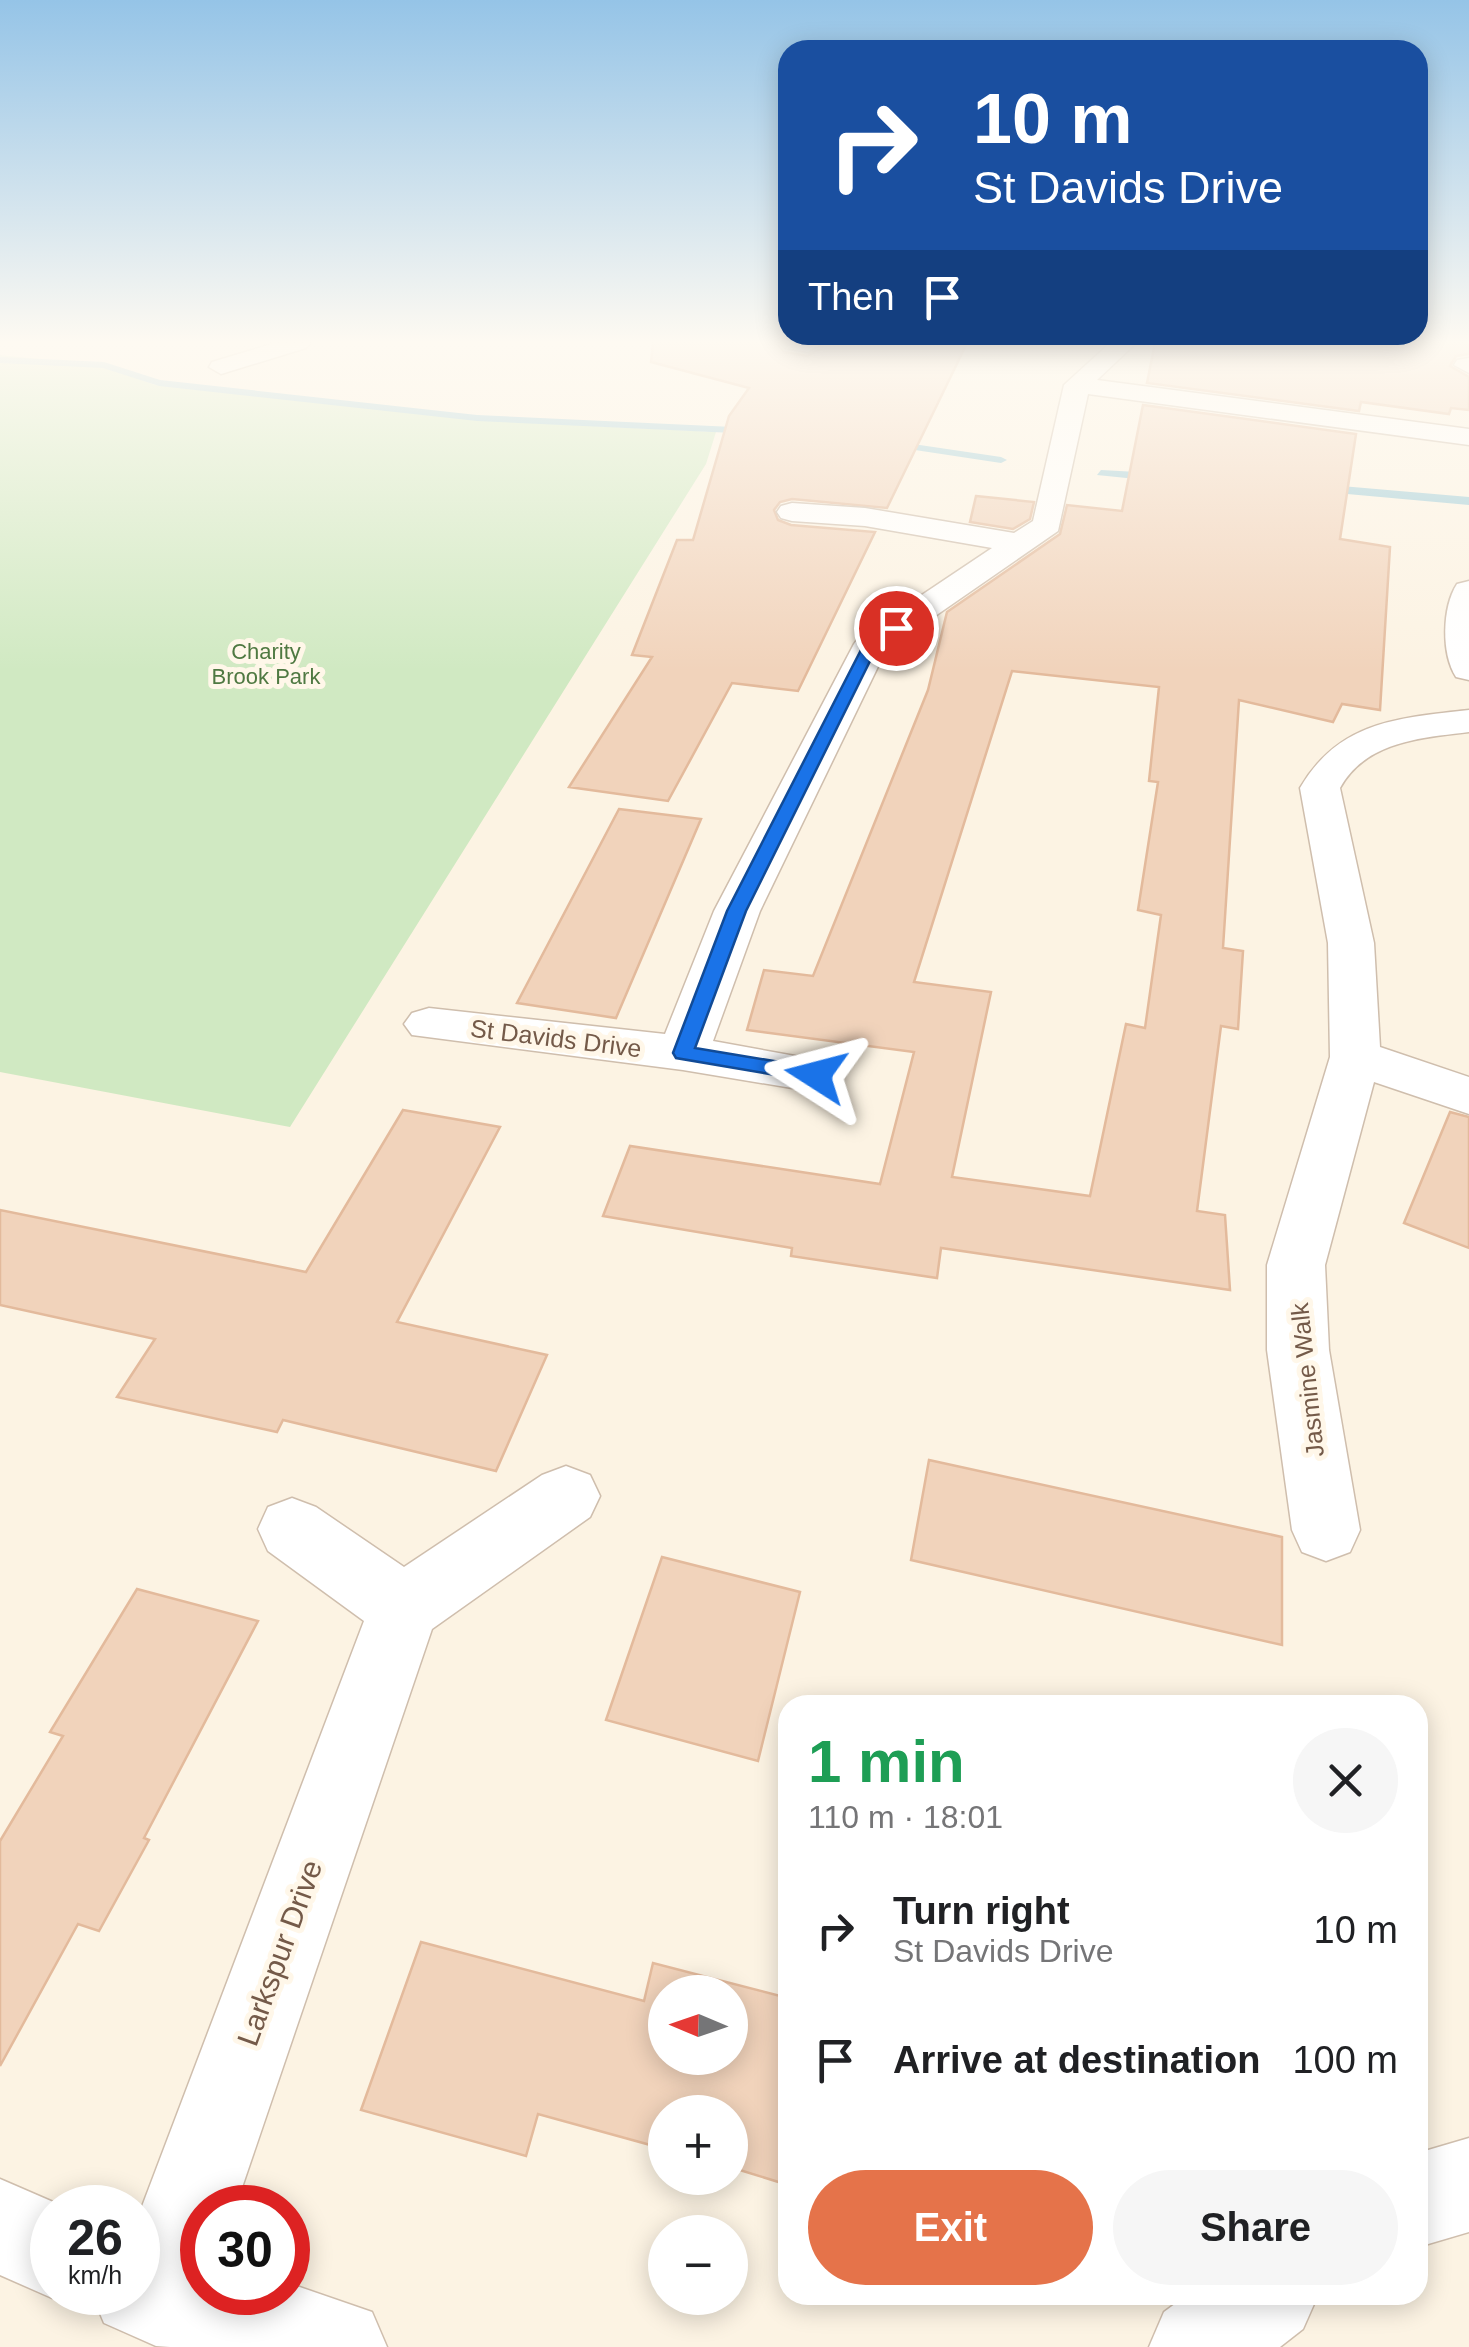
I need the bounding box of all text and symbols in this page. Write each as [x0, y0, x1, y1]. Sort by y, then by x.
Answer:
icon: right [808, 80, 938, 210]
text: 10 m [973, 80, 1133, 158]
text: St Davids Drive [973, 162, 1283, 213]
icon: arrive [915, 270, 970, 325]
text: Then [808, 276, 895, 318]
pin [854, 586, 939, 671]
icon: arrive [869, 601, 924, 656]
park label: Charity Brook Park [212, 639, 321, 689]
street label: St Davids Drive [469, 1014, 643, 1062]
position arrow [764, 1023, 868, 1127]
street label: Jasmine Walk [1285, 1301, 1329, 1458]
text: 1 min [808, 1728, 965, 1795]
button: close [1293, 1728, 1398, 1833]
text: 110 m · 18:01 [808, 1799, 1003, 1835]
street label: Larkspur Drive [231, 1856, 328, 2050]
text: Turn right [893, 1890, 1070, 1932]
icon: right [808, 1903, 863, 1958]
text: 10 m [1314, 1909, 1398, 1951]
text: St Davids Drive [893, 1933, 1114, 1969]
north arrow [648, 1975, 748, 2075]
map controls [648, 1975, 748, 2315]
icon: arrive [808, 2033, 863, 2088]
text: Arrive at destination [893, 2039, 1260, 2081]
text: 100 m [1292, 2039, 1398, 2081]
button: + [648, 2095, 748, 2195]
button: Exit [808, 2170, 1093, 2285]
button: Share [1113, 2170, 1398, 2285]
speed limit sign: 30 [180, 2185, 310, 2315]
text: 26 [67, 2210, 123, 2266]
button: − [648, 2215, 748, 2315]
text: km/h [68, 2261, 122, 2289]

